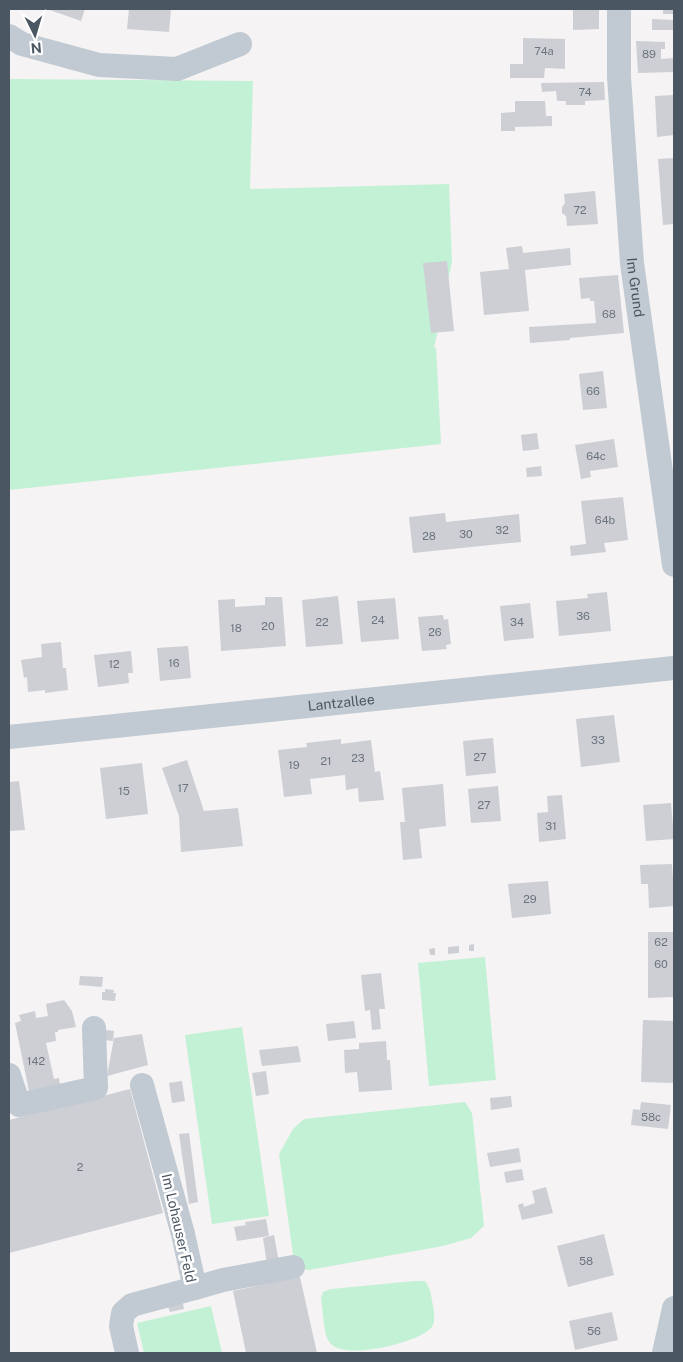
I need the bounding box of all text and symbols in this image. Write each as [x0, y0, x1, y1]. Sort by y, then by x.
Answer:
north arrow [10, 10, 60, 60]
text: N [30, 40, 42, 56]
house number: 74a [534, 45, 554, 57]
house number: 89 [642, 48, 656, 60]
house number: 74 [578, 86, 592, 98]
house number: 72 [573, 204, 587, 216]
street label: Im Grund [624, 257, 647, 318]
house number: 68 [602, 308, 616, 320]
house number: 66 [586, 385, 600, 397]
house number: 64c [586, 450, 606, 462]
house number: 64b [595, 514, 616, 526]
house number: 32 [495, 524, 509, 536]
house number: 30 [459, 528, 473, 540]
house number: 28 [422, 530, 436, 542]
house number: 36 [576, 610, 590, 622]
house number: 24 [371, 614, 385, 626]
house number: 22 [315, 616, 329, 628]
house number: 34 [510, 616, 524, 628]
house number: 20 [261, 620, 275, 632]
house number: 18 [230, 622, 242, 634]
house number: 26 [428, 626, 442, 638]
house number: 16 [168, 657, 180, 669]
house number: 12 [108, 658, 120, 670]
street label: Lantzallee [307, 691, 376, 714]
house number: 33 [591, 734, 605, 746]
house number: 27 [473, 751, 487, 763]
house number: 23 [351, 752, 365, 764]
house number: 21 [320, 755, 332, 767]
house number: 19 [288, 759, 300, 771]
house number: 17 [177, 782, 189, 794]
house number: 15 [118, 785, 130, 797]
house number: 27 [477, 799, 491, 811]
house number: 31 [545, 820, 557, 832]
house number: 29 [523, 893, 537, 905]
house number: 62 [654, 936, 668, 948]
house number: 60 [654, 958, 668, 970]
house number: 142 [27, 1055, 45, 1067]
house number: 58c [641, 1111, 661, 1123]
house number: 2 [77, 1161, 84, 1173]
street label: Im Lohauser Feld [159, 1172, 199, 1284]
house number: 58 [579, 1255, 593, 1267]
house number: 56 [587, 1325, 601, 1337]

